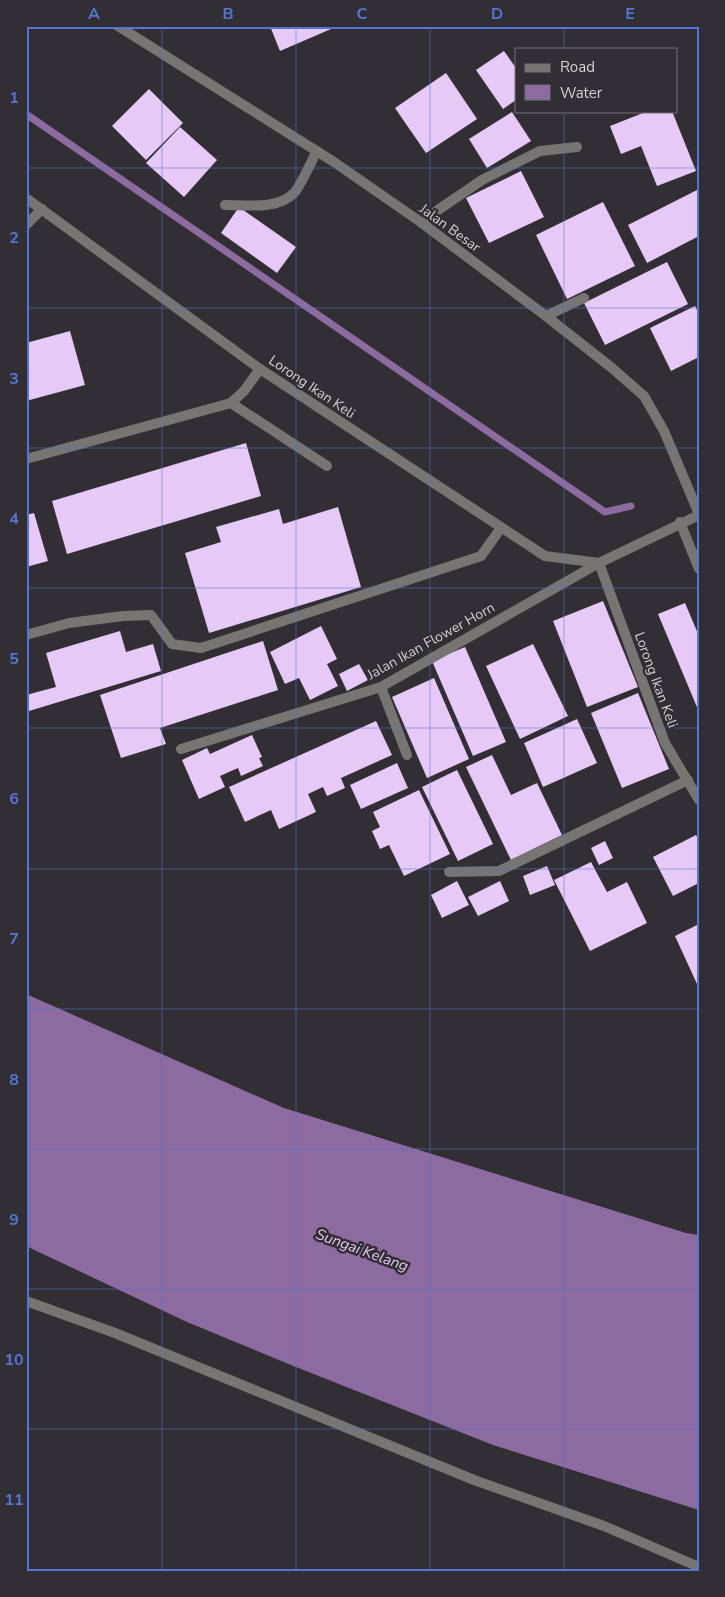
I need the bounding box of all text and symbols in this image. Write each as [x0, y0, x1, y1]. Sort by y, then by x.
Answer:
text: A [88, 3, 100, 25]
text: B [222, 3, 234, 25]
text: C [357, 3, 368, 25]
text: D [491, 3, 503, 25]
text: E [625, 3, 635, 25]
legend [515, 48, 678, 112]
text: Road [560, 57, 595, 77]
text: Water [560, 83, 603, 103]
text: 1 [9, 87, 19, 109]
street label: Jalan Besar [415, 199, 484, 257]
text: 2 [9, 227, 19, 249]
street label: Lorong Ikan Keli [265, 351, 359, 423]
text: 3 [9, 368, 19, 390]
text: 4 [9, 508, 19, 530]
street label: Jalan Ikan Flower Horn [363, 598, 498, 684]
street label: Lorong Ikan Keli [630, 629, 682, 731]
text: 5 [9, 648, 19, 670]
text: 6 [9, 788, 19, 810]
text: 7 [9, 928, 19, 950]
text: 8 [9, 1069, 19, 1091]
text: 9 [9, 1209, 19, 1231]
water label: Sungai Kelang [313, 1224, 411, 1276]
text: 10 [4, 1349, 24, 1371]
text: 11 [4, 1489, 24, 1511]

